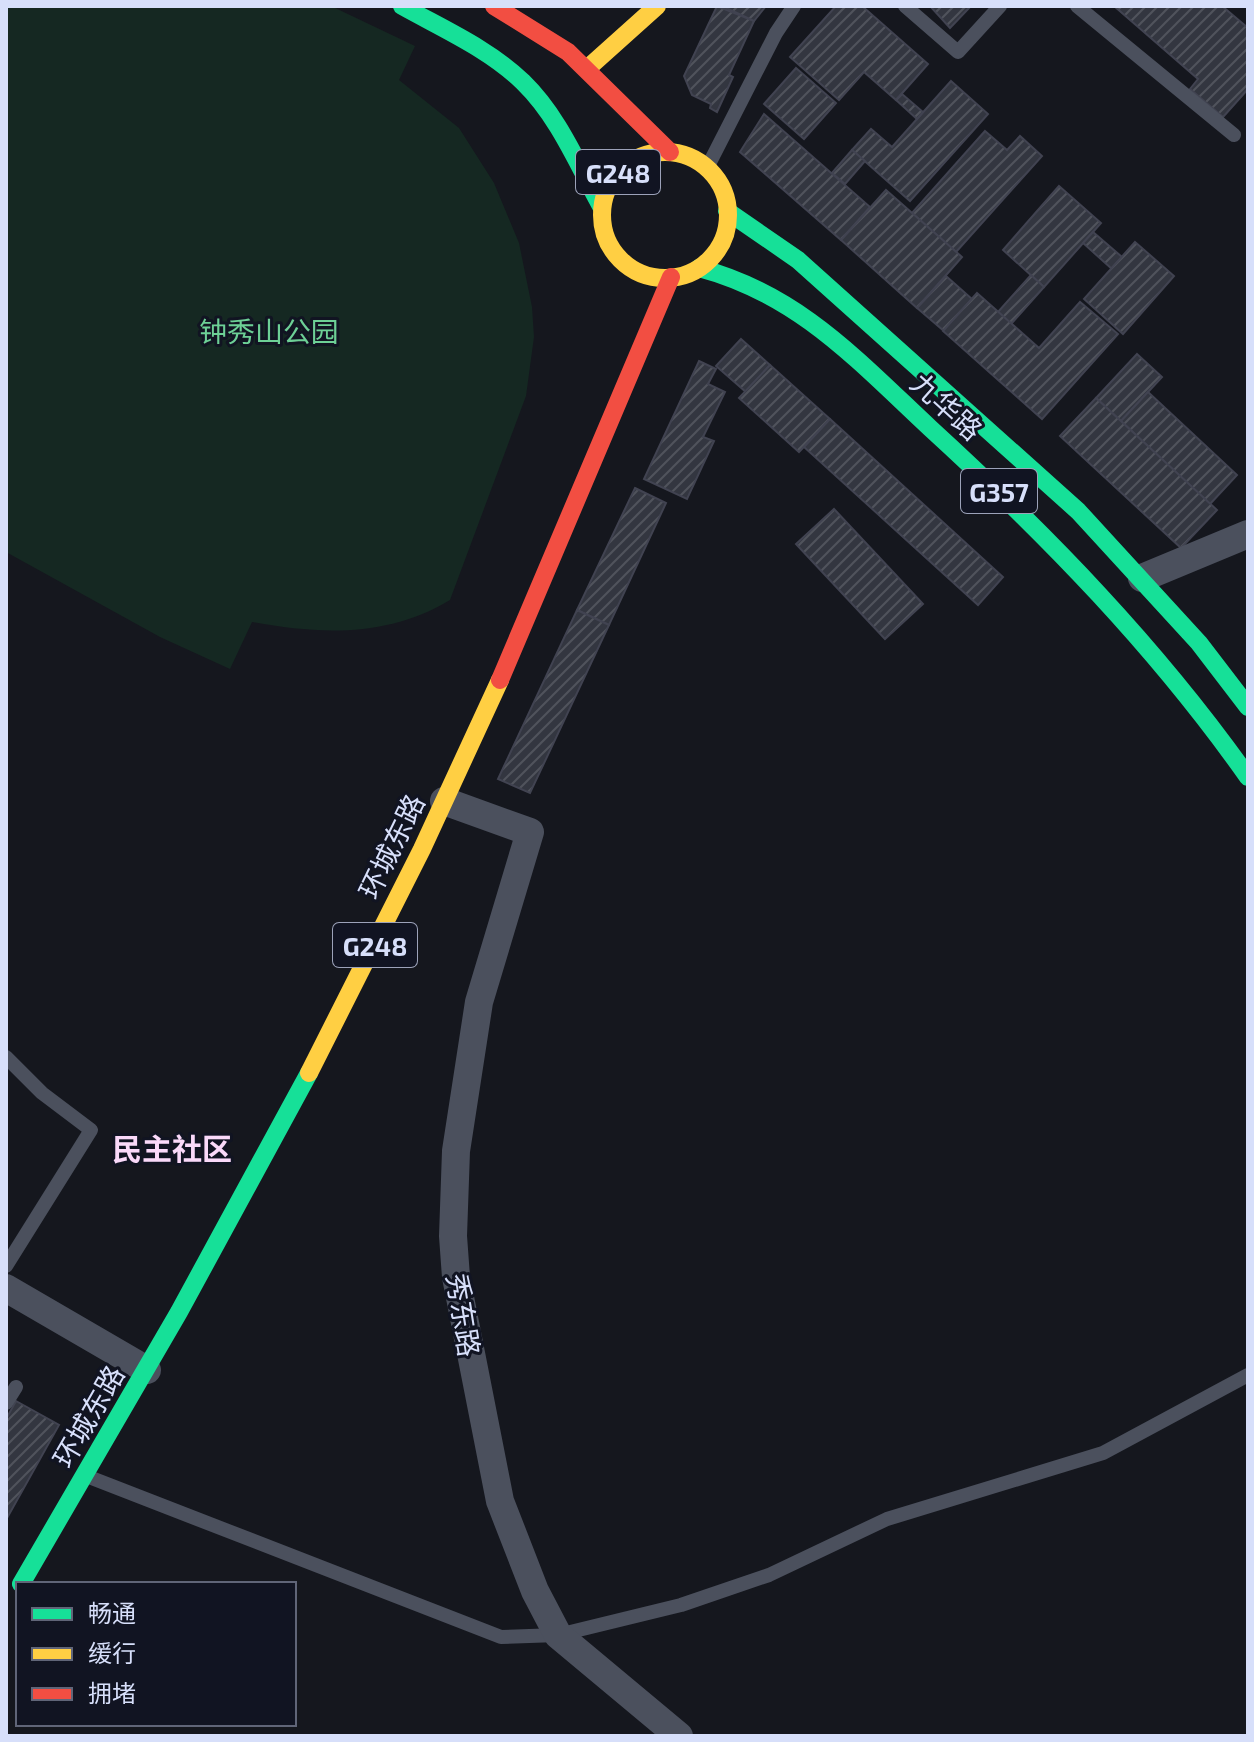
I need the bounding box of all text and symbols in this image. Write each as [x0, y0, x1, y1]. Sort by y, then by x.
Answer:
road number: G248 [576, 150, 660, 194]
park label: 钟秀山公园 [199, 314, 339, 348]
street label: 九华路 [904, 365, 990, 447]
road number: G357 [961, 469, 1037, 513]
street label: 环城东路 [351, 788, 431, 904]
road number: G248 [333, 923, 417, 967]
district label: 民主社区 [112, 1130, 232, 1166]
street label: 秀东路 [441, 1271, 487, 1359]
street label: 环城东路 [45, 1359, 131, 1473]
legend [16, 1582, 296, 1726]
text: 畅通 [88, 1598, 136, 1627]
text: 缓行 [88, 1638, 136, 1667]
text: 拥堵 [88, 1678, 136, 1707]

